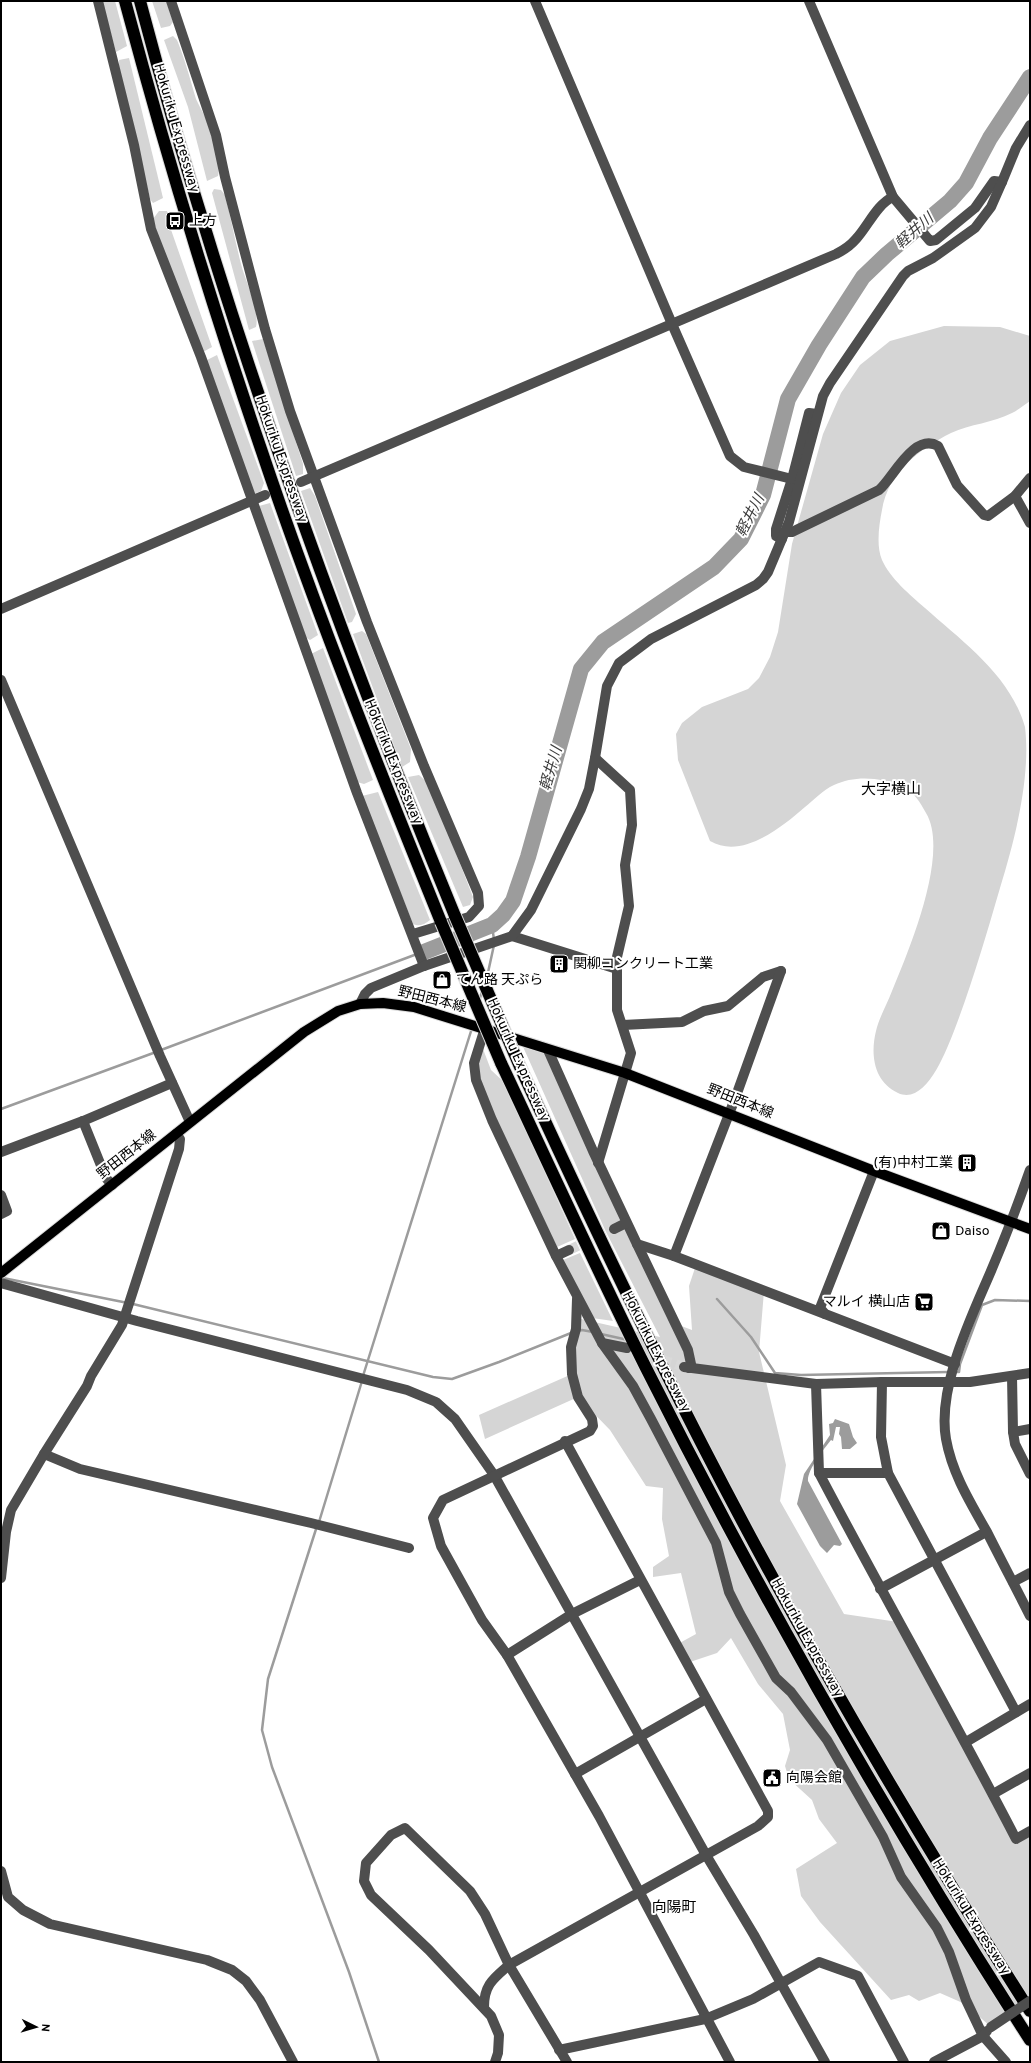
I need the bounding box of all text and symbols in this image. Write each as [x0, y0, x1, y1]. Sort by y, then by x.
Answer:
street label: Hokuriku Expressway [149, 61, 203, 195]
water label: 軽井川 [892, 209, 940, 254]
bus stop icon: 上方 [164, 210, 186, 232]
place label: 上方 [189, 213, 217, 230]
street label: Hokuriku Expressway [251, 393, 311, 525]
water label: 軽井川 [732, 490, 771, 540]
street label: Hokuriku Expressway [360, 697, 426, 827]
water label: 軽井川 [537, 743, 568, 793]
district label: 大字横山 [861, 781, 921, 800]
building icon: 関柳コンクリート工業 [548, 953, 570, 975]
place label: 関柳コンクリート工業 [573, 955, 713, 973]
shop icon: てん路 天ぷら [431, 969, 453, 991]
place label: てん路 天ぷら [456, 972, 543, 989]
street label: 野田西本線 [396, 983, 468, 1017]
street label: Hokuriku Expressway [483, 995, 553, 1125]
street label: 野田西本線 [704, 1081, 776, 1123]
street label: 野田西本線 [94, 1127, 160, 1183]
building icon: (有)中村工業 [956, 1152, 978, 1174]
place label: (有)中村工業 [873, 1154, 953, 1172]
shop icon: Daiso [930, 1220, 952, 1242]
place label: Daiso [955, 1223, 990, 1240]
street label: Hokuriku Expressway [618, 1289, 694, 1415]
supermarket icon: マルイ 横山店 [913, 1291, 935, 1313]
place label: マルイ 横山店 [823, 1294, 910, 1311]
street label: Hokuriku Expressway [767, 1575, 847, 1701]
public building icon: 向陽会館 [761, 1767, 783, 1789]
place label: 向陽会館 [786, 1770, 842, 1787]
street label: Hokuriku Expressway [928, 1856, 1014, 1978]
district label: 向陽町 [651, 1899, 697, 1918]
north arrow [16, 2007, 56, 2047]
text: N [38, 2023, 52, 2032]

